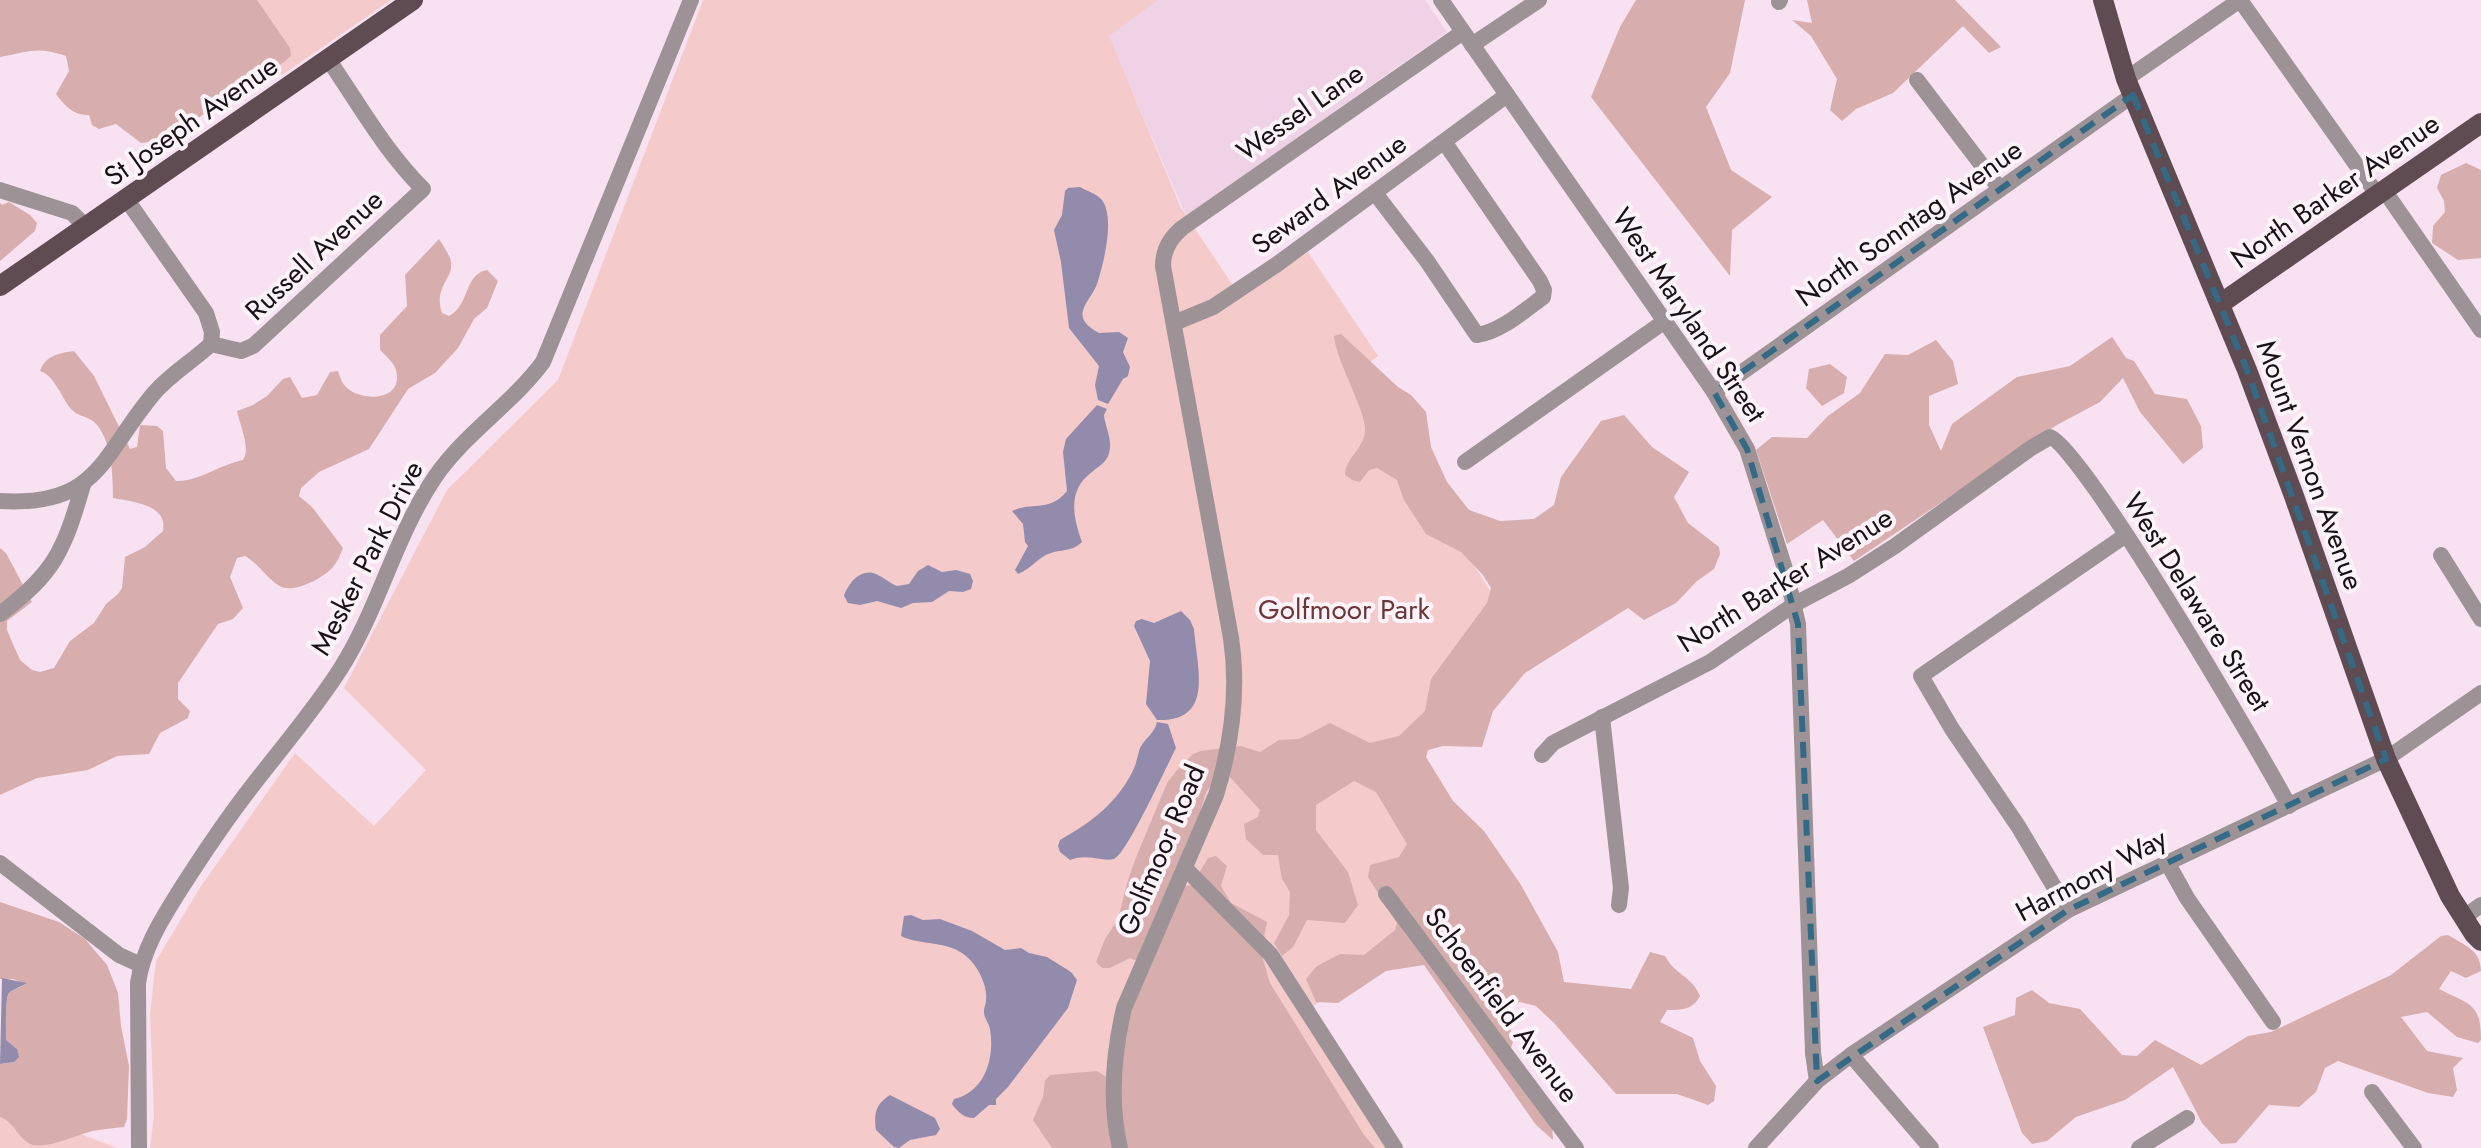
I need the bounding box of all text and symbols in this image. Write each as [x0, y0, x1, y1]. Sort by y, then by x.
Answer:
street label: St Joseph Avenue [95, 46, 287, 196]
street label: Wessel Lane [1228, 53, 1372, 171]
street label: North Barker Avenue [2222, 103, 2448, 279]
street label: Seward Avenue [1243, 124, 1415, 264]
street label: North Sonntag Avenue [1787, 129, 2031, 317]
street label: Russell Avenue [236, 180, 392, 330]
street label: West Maryland Street [1602, 199, 1776, 431]
street label: Mount Vernon Avenue [2246, 334, 2374, 596]
street label: Mesker Park Drive [300, 454, 434, 662]
street label: West Delaware Street [2113, 485, 2281, 719]
street label: North Barker Avenue [1670, 497, 1900, 663]
park label: Golfmoor Park [1258, 589, 1431, 630]
street label: Golfmoor Road [1107, 758, 1215, 942]
street label: Harmony Way [2008, 818, 2175, 932]
street label: Schoenfield Avenue [1415, 899, 1589, 1111]

